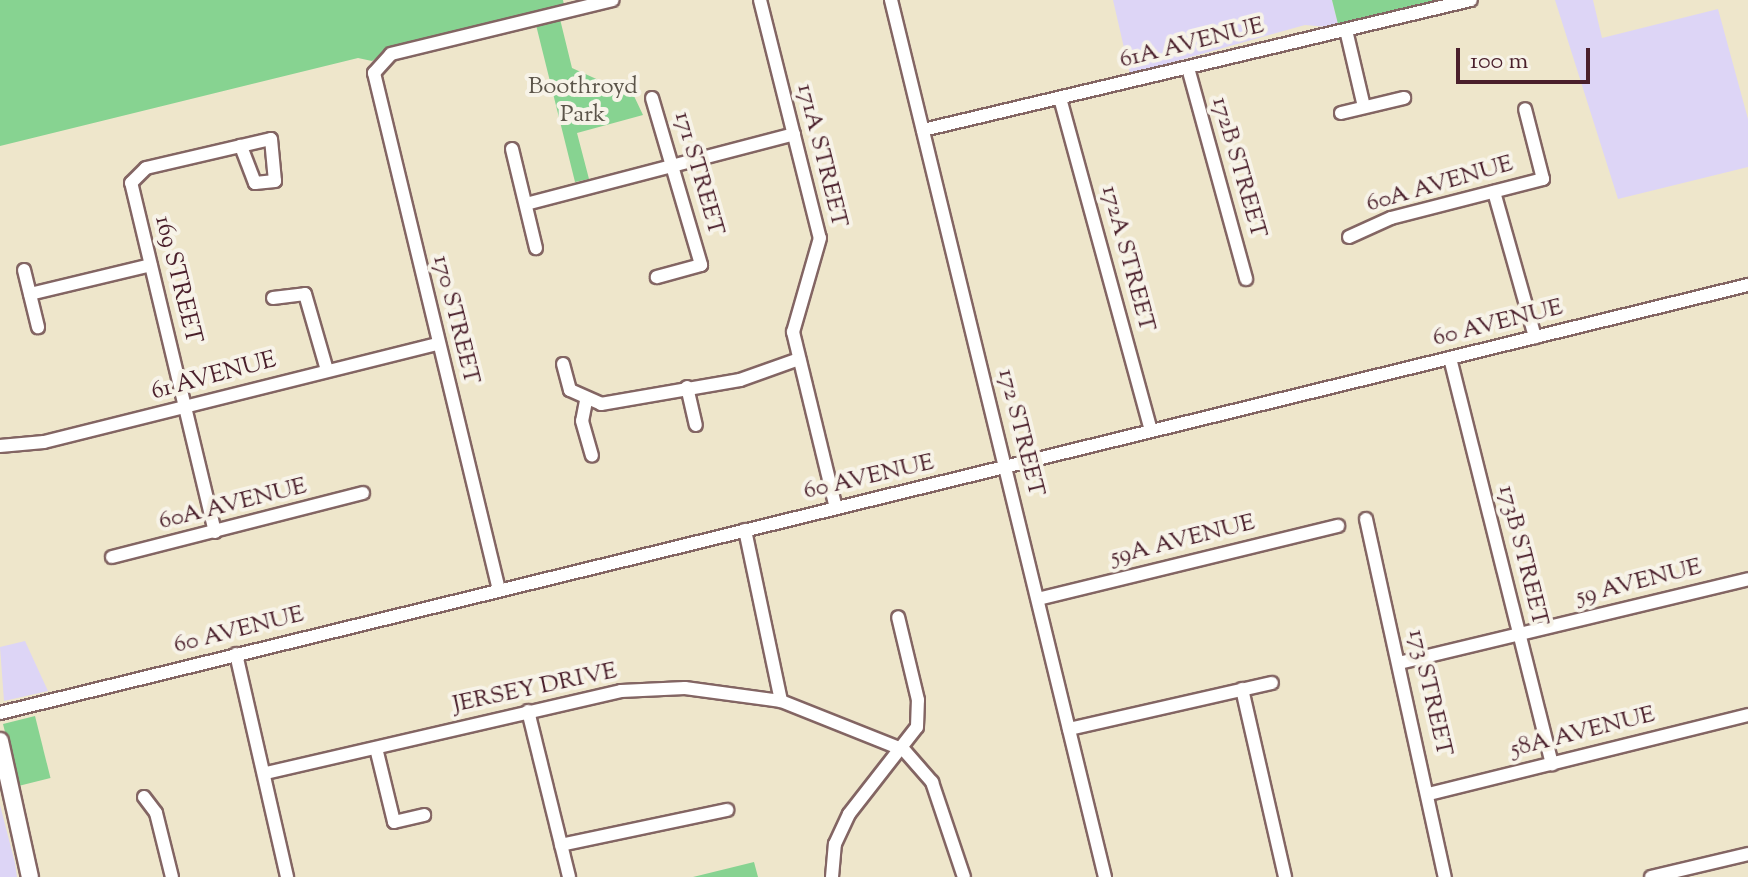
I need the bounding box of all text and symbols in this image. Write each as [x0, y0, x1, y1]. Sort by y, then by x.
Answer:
street label: 61A AVENUE [1117, 12, 1267, 76]
scale bar [1460, 32, 1594, 82]
text: 100 m [1470, 45, 1528, 79]
park label: Boothroyd Park [528, 74, 638, 130]
street label: 171A STREET [789, 81, 853, 231]
street label: 172B STREET [1204, 94, 1272, 242]
street label: 171 STREET [667, 109, 729, 239]
street label: 60A AVENUE [1363, 150, 1517, 220]
street label: 172A STREET [1094, 183, 1160, 335]
street label: 169 STREET [147, 213, 207, 347]
street label: 170 STREET [425, 253, 485, 387]
street label: 60 AVENUE [1430, 294, 1566, 354]
street label: 61 AVENUE [148, 347, 280, 407]
street label: 172 STREET [990, 366, 1050, 500]
street label: 60 AVENUE [801, 449, 937, 507]
street label: 60A AVENUE [156, 473, 310, 537]
street label: 173B STREET [1491, 482, 1553, 630]
street label: 59A AVENUE [1108, 509, 1258, 573]
street label: 59 AVENUE [1573, 554, 1705, 612]
street label: 60 AVENUE [171, 601, 307, 661]
street label: 173 STREET [1400, 627, 1458, 759]
street label: JERSEY DRIVE [450, 658, 620, 720]
street label: 58A AVENUE [1508, 701, 1658, 765]

